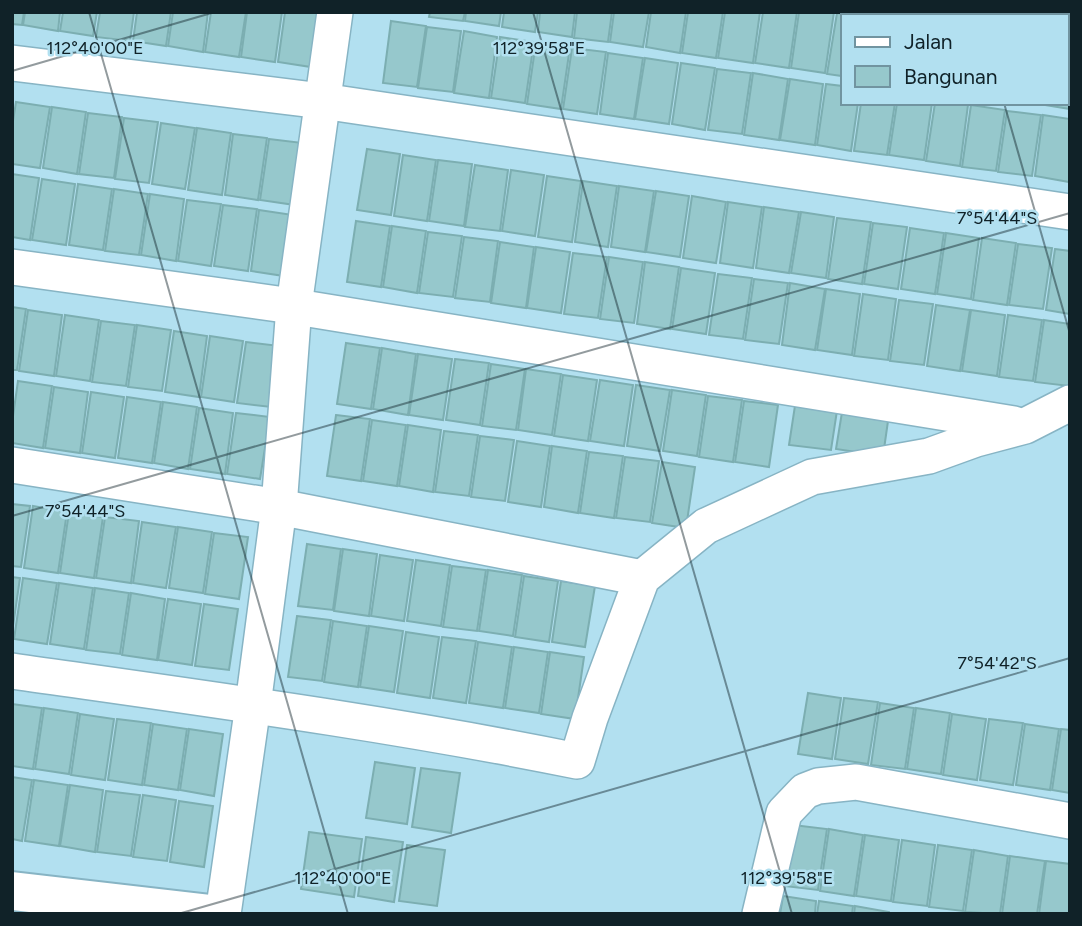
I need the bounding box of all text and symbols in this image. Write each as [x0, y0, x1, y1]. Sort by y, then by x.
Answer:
legend [841, 14, 1068, 105]
text: Jalan [904, 29, 953, 54]
text: 112°40'00"E [46, 37, 144, 59]
text: 112°39'58"E [493, 37, 585, 59]
text: Bangunan [904, 64, 997, 89]
text: 7°54'44"S [957, 207, 1037, 229]
text: 7°54'44"S [45, 500, 125, 522]
text: 7°54'42"S [957, 652, 1037, 674]
text: 112°40'00"E [294, 867, 392, 889]
text: 112°39'58"E [741, 867, 833, 889]

